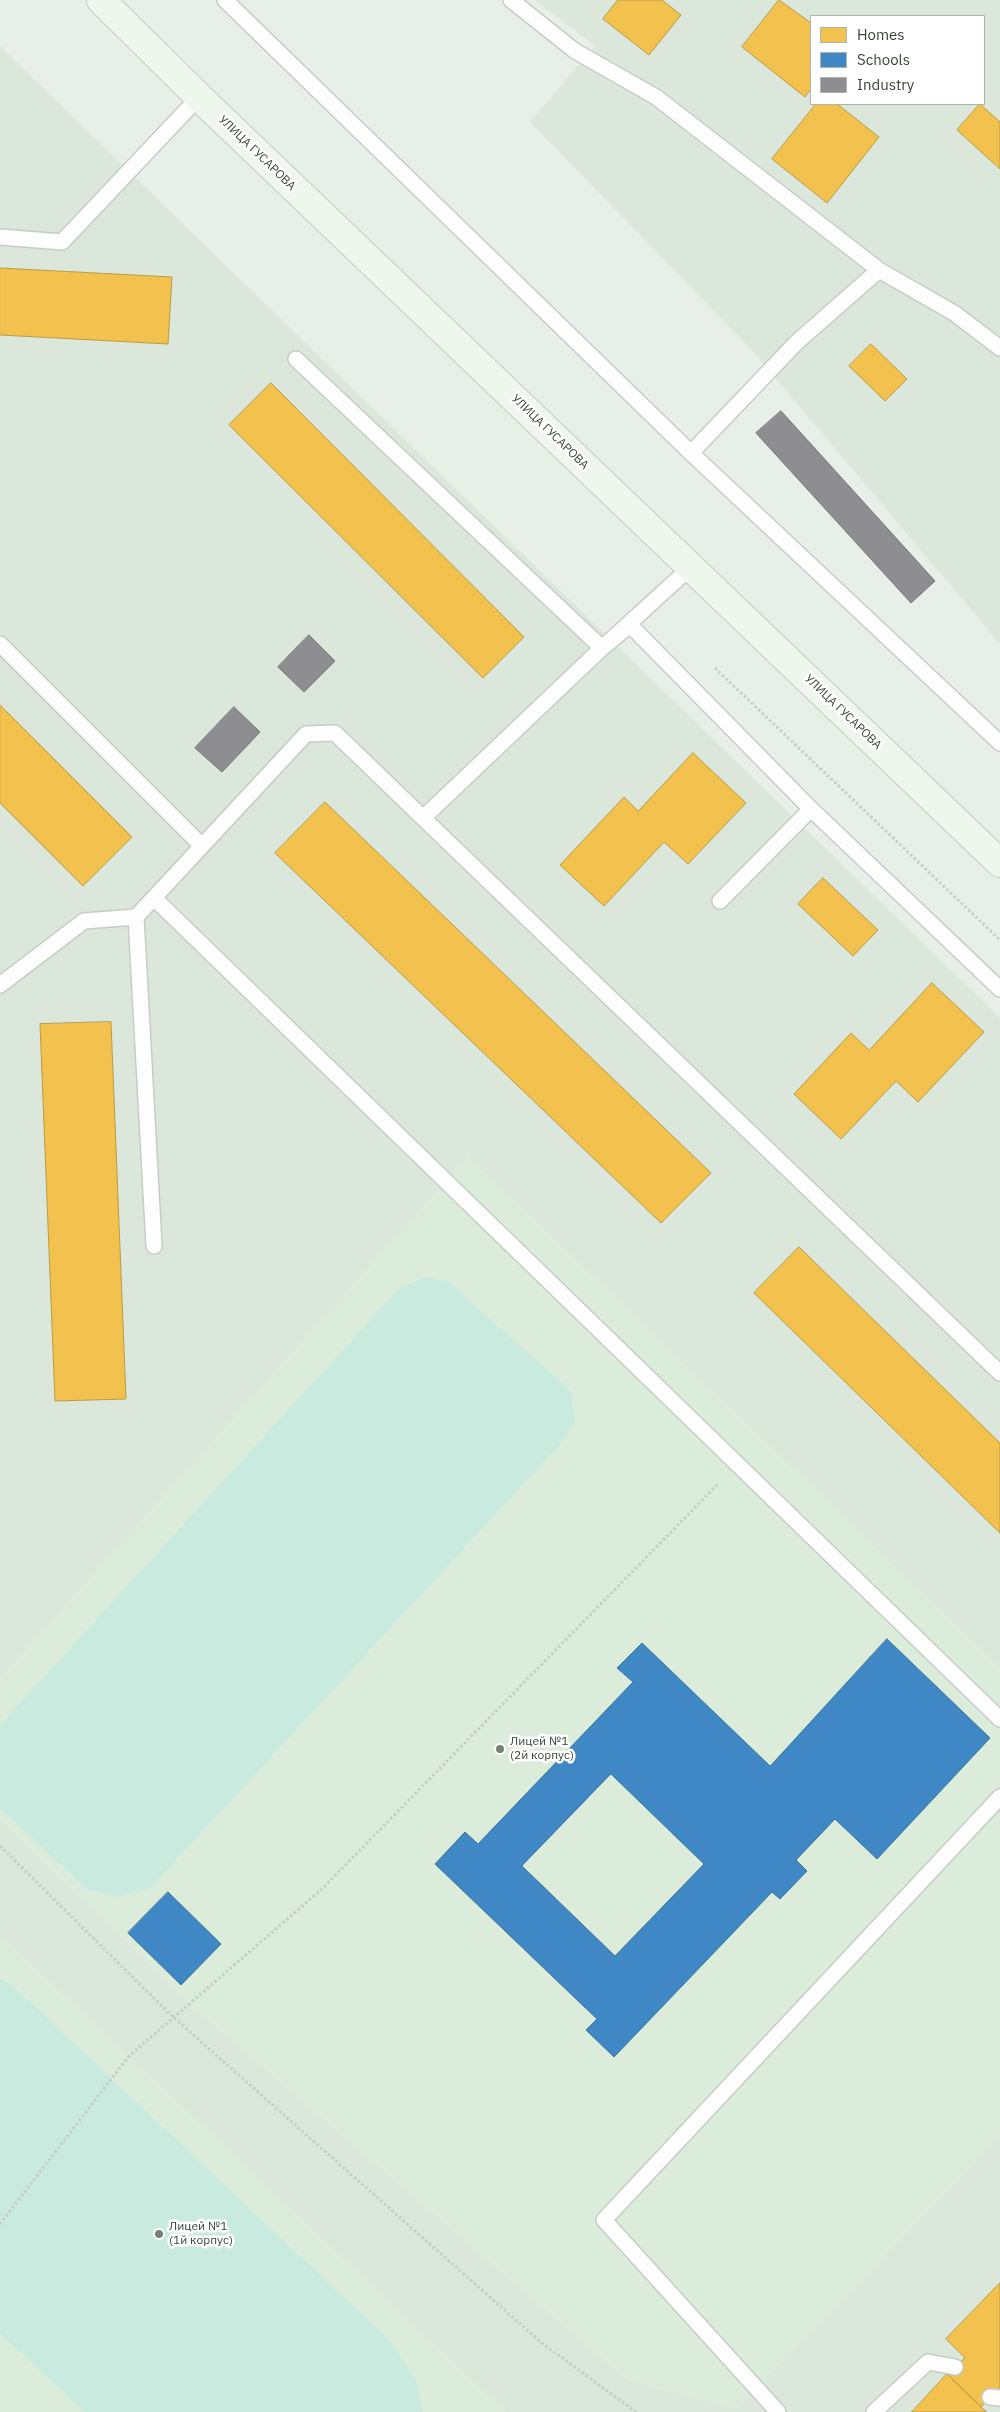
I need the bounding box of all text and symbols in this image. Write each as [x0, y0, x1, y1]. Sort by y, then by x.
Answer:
legend [810, 15, 985, 105]
text: Homes [857, 25, 905, 44]
text: Schools [857, 50, 910, 69]
text: Industry [857, 75, 914, 94]
street label: УЛИЦА ГУСАРОВА [215, 113, 299, 193]
street label: УЛИЦА ГУСАРОВА [508, 392, 592, 472]
street label: УЛИЦА ГУСАРОВА [801, 672, 885, 752]
place label: Лицей №1 (2й корпус) [510, 1735, 574, 1763]
marker: Лицей №1 (2й корпус) [494, 1743, 506, 1755]
place label: Лицей №1 (1й корпус) [169, 2220, 233, 2248]
marker: Лицей №1 (1й корпус) [153, 2228, 165, 2240]

